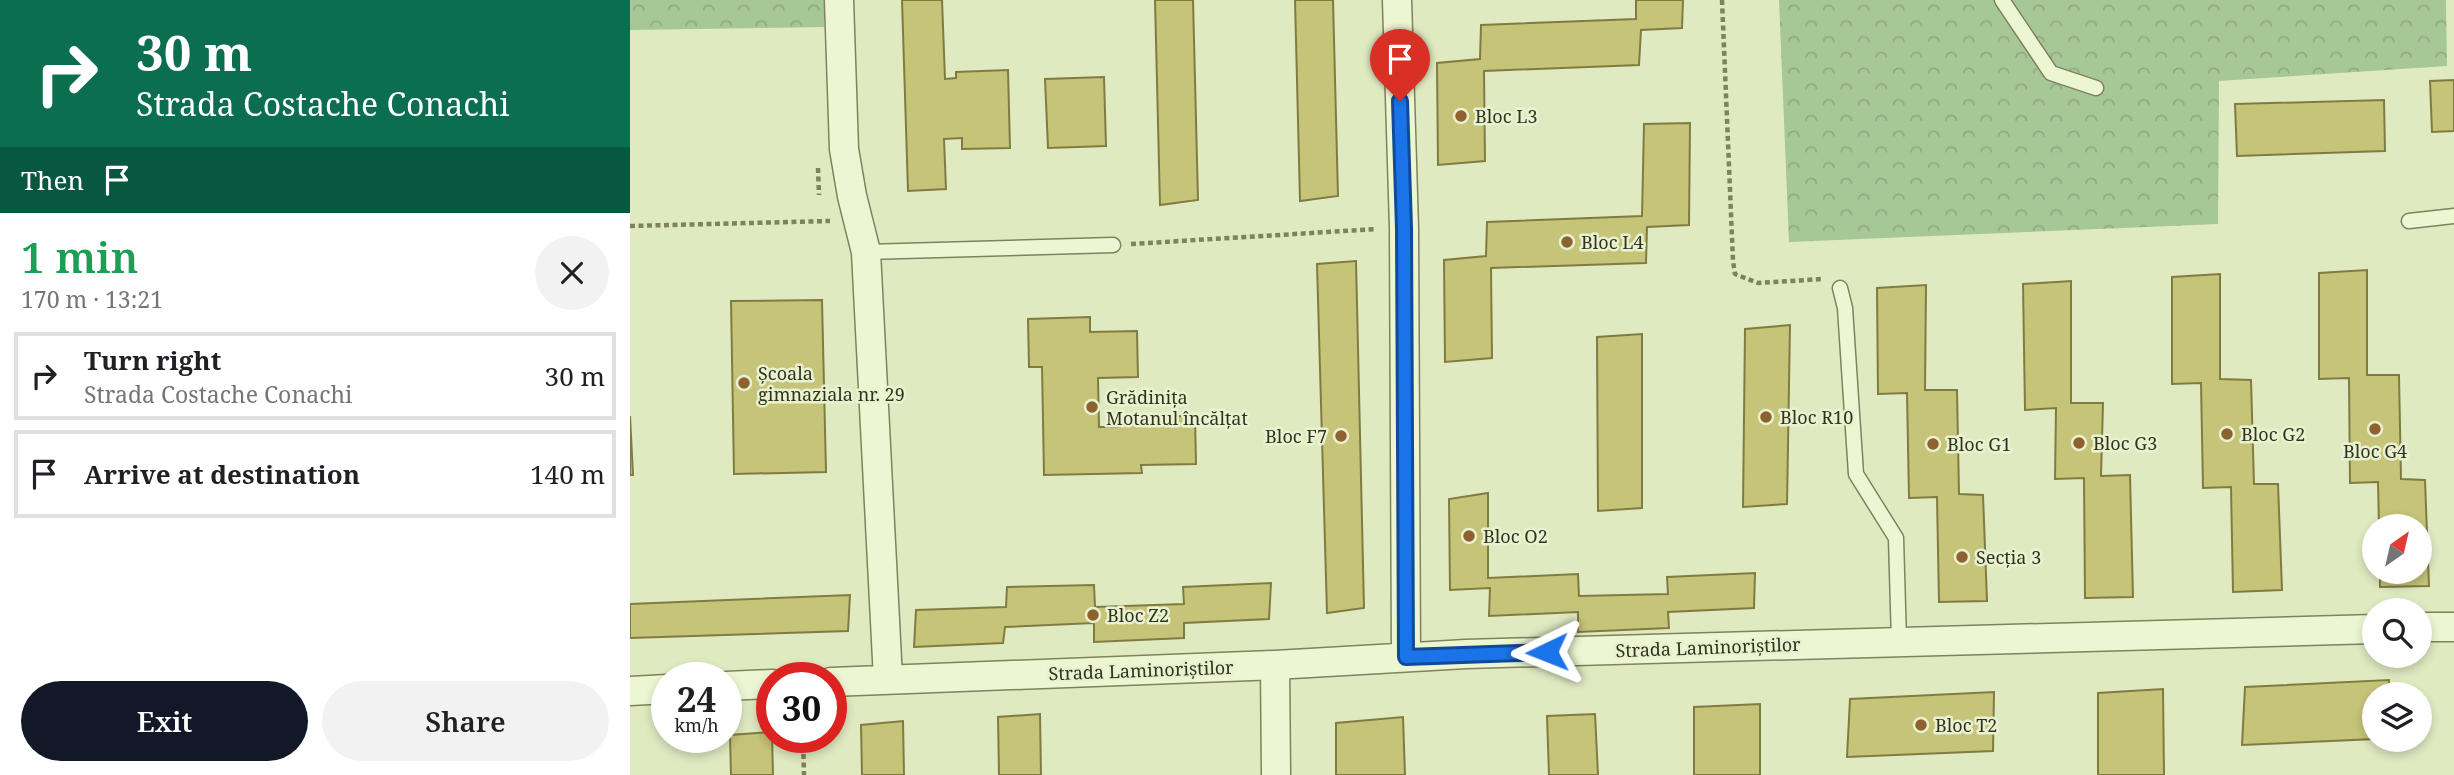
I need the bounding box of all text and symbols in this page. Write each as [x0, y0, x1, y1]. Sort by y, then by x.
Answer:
text: 30 m [136, 19, 252, 85]
icon: right [21, 28, 112, 119]
pin [1370, 29, 1430, 101]
icon: arrive [1381, 40, 1419, 78]
text: Strada Costache Conachi [136, 82, 510, 125]
place label: Bloc L3 [1475, 104, 1538, 128]
marker: Bloc L3 [1453, 108, 1469, 124]
icon: arrive [98, 161, 136, 199]
text: Then [21, 162, 84, 198]
text: 1 min [21, 228, 138, 285]
place label: Bloc L4 [1581, 230, 1644, 254]
marker: Bloc L4 [1559, 234, 1575, 250]
button: close [535, 236, 609, 310]
text: 170 m · 13:21 [21, 283, 163, 315]
text: Turn right [84, 342, 221, 378]
icon: right [25, 357, 63, 395]
text: 30 m [545, 358, 605, 394]
place label: Școala gimnaziala nr. 29 [758, 361, 905, 406]
marker: Școala gimnaziala nr. 29 [736, 375, 752, 391]
text: Strada Costache Conachi [84, 378, 352, 410]
place label: Grădinița Motanul încălțat [1106, 385, 1248, 430]
marker: Grădinița Motanul încălțat [1084, 399, 1100, 415]
place label: Bloc R10 [1780, 405, 1853, 429]
marker: Bloc R10 [1758, 409, 1774, 425]
marker: Bloc G4 [2367, 421, 2383, 437]
place label: Bloc G2 [2241, 422, 2305, 446]
place label: Bloc F7 [1265, 424, 1327, 448]
marker: Bloc G2 [2219, 426, 2235, 442]
marker: Bloc F7 [1333, 428, 1349, 444]
place label: Bloc G3 [2093, 431, 2157, 455]
place label: Bloc G1 [1947, 432, 2011, 456]
marker: Bloc G3 [2071, 435, 2087, 451]
marker: Bloc G1 [1925, 436, 1941, 452]
place label: Bloc G4 [2343, 439, 2407, 463]
icon: arrive [25, 455, 63, 493]
text: Arrive at destination [84, 456, 360, 492]
text: 140 m [530, 456, 605, 492]
north arrow [2362, 514, 2432, 584]
map controls [2362, 514, 2432, 752]
place label: Bloc O2 [1483, 524, 1548, 548]
marker: Bloc O2 [1461, 528, 1477, 544]
place label: Secția 3 [1976, 545, 2041, 569]
marker: Secția 3 [1954, 549, 1970, 565]
button: search [2362, 598, 2432, 668]
place label: Bloc Z2 [1107, 603, 1169, 627]
marker: Bloc Z2 [1085, 607, 1101, 623]
position arrow [1510, 615, 1584, 689]
street label: Strada Laminoriștilor [1615, 632, 1802, 662]
street label: Strada Laminoriștilor [1048, 655, 1235, 685]
speed limit sign: 30 [756, 662, 847, 753]
text: 24 [677, 675, 716, 722]
button: Exit [21, 681, 308, 761]
button: Share [322, 681, 609, 761]
button: layers [2362, 682, 2432, 752]
text: km/h [674, 713, 719, 737]
place label: Bloc T2 [1935, 713, 1997, 737]
marker: Bloc T2 [1913, 717, 1929, 733]

